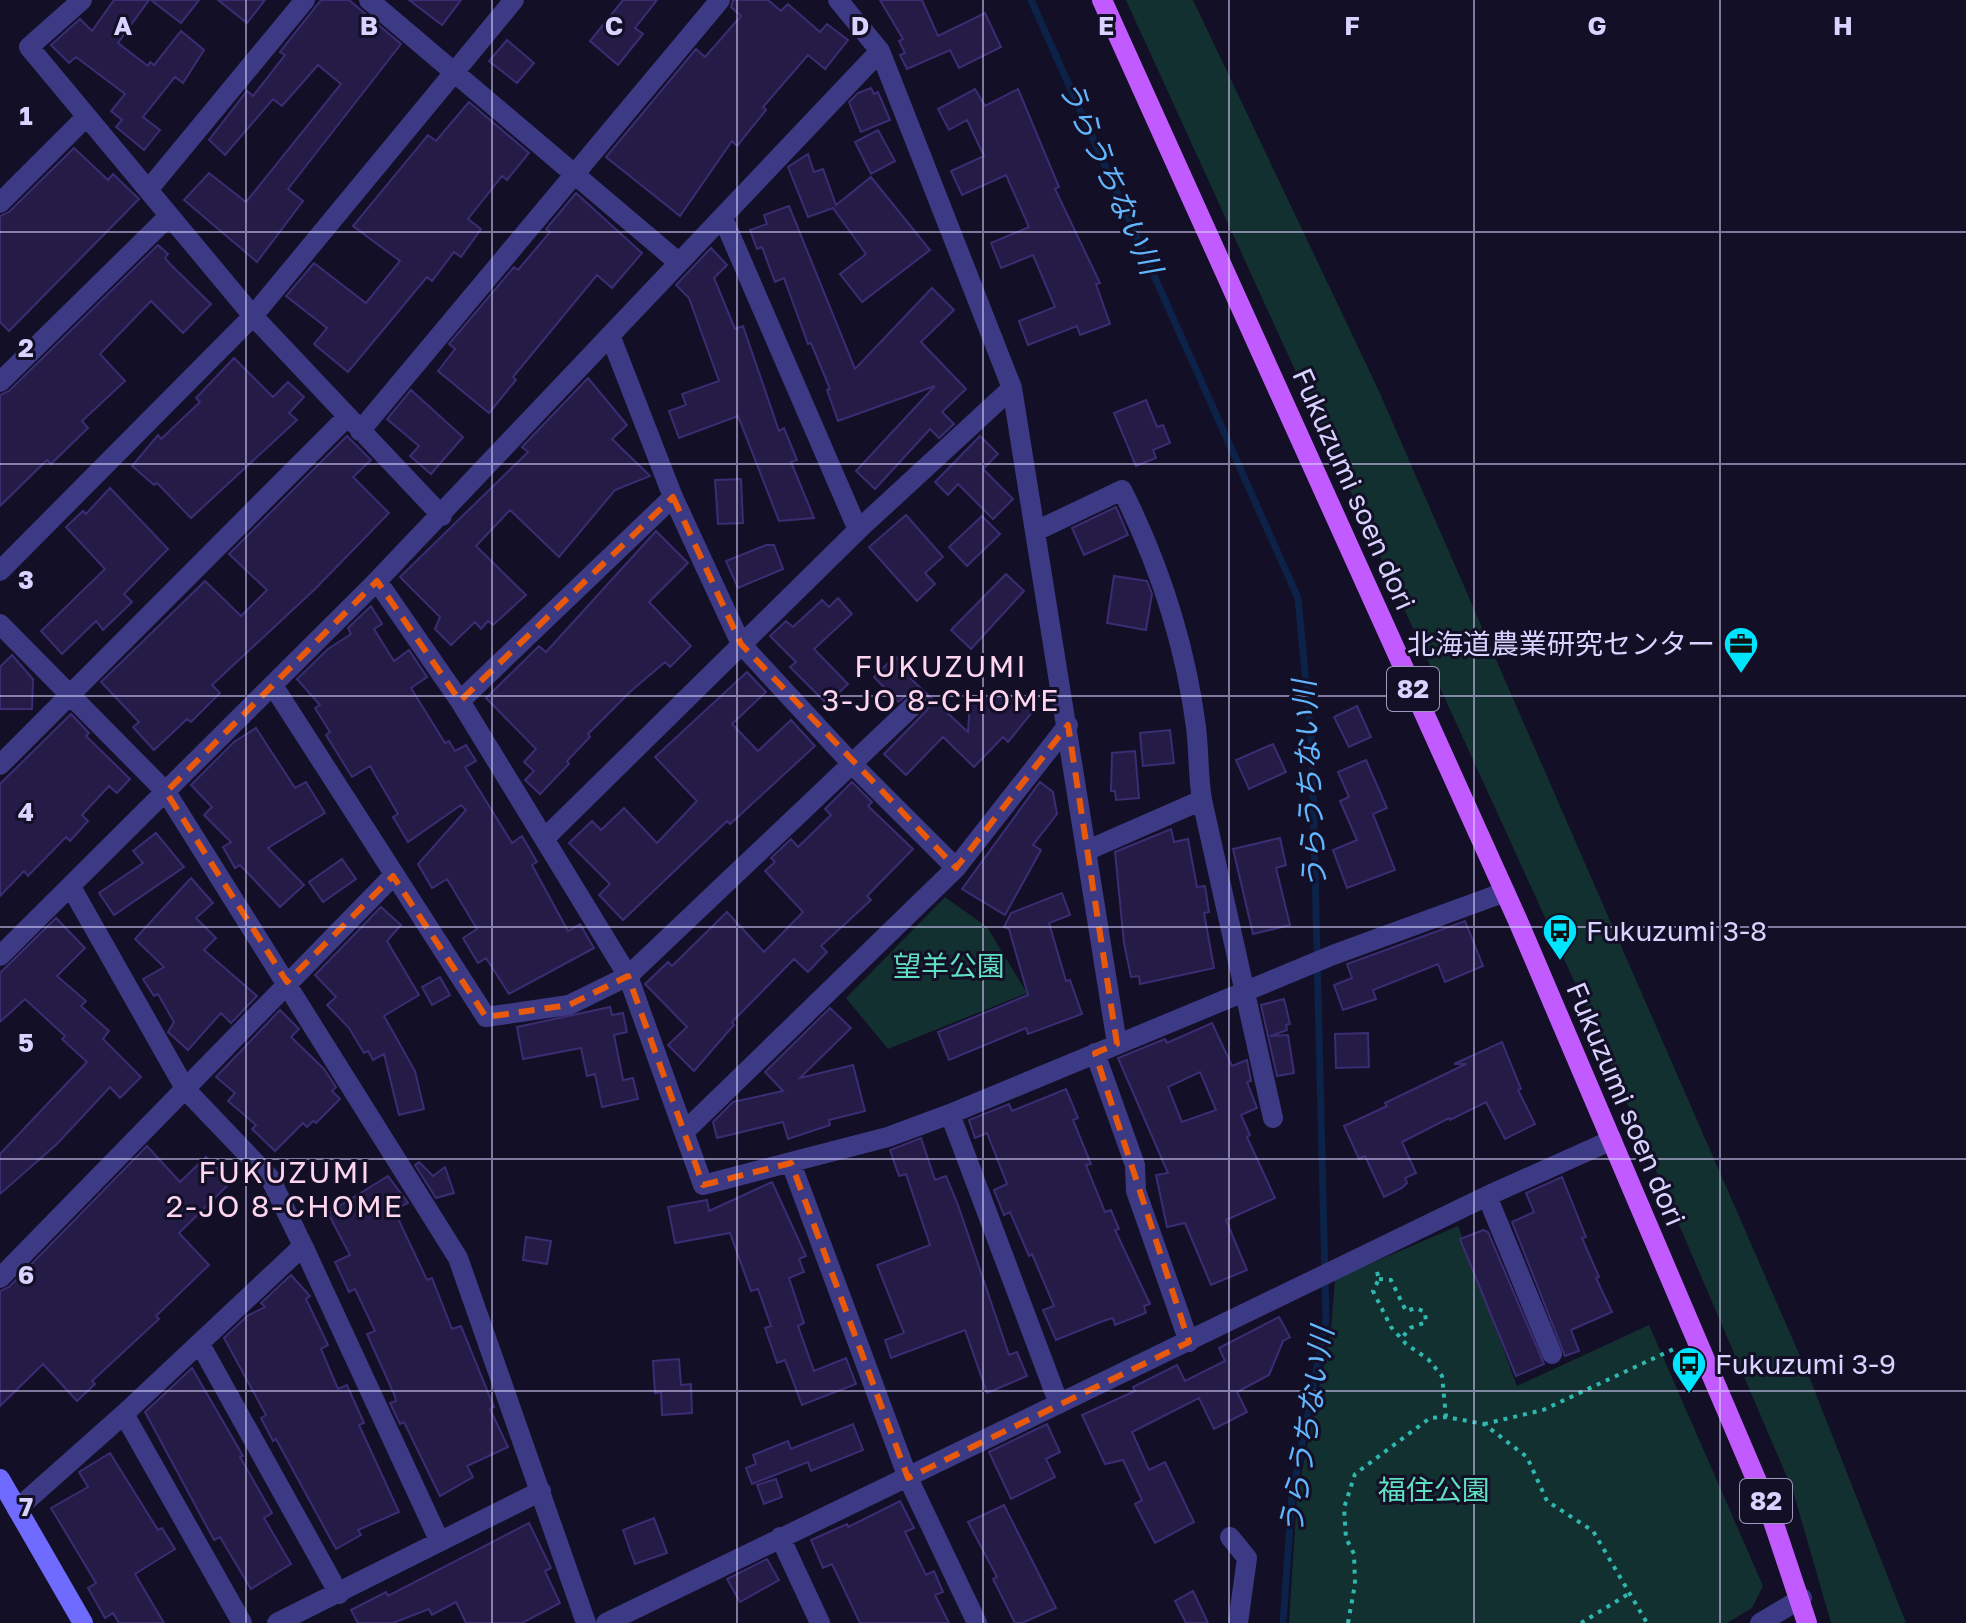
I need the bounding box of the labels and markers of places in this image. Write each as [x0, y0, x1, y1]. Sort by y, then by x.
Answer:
office icon: 北海道農業研究センター [1722, 625, 1760, 675]
place label: 北海道農業研究センター [1407, 627, 1715, 660]
bus stop icon: Fukuzumi 3-8 [1541, 912, 1579, 962]
place label: Fukuzumi 3-8 [1586, 914, 1767, 947]
bus stop icon: Fukuzumi 3-9 [1670, 1345, 1708, 1395]
place label: Fukuzumi 3-9 [1715, 1347, 1896, 1380]

